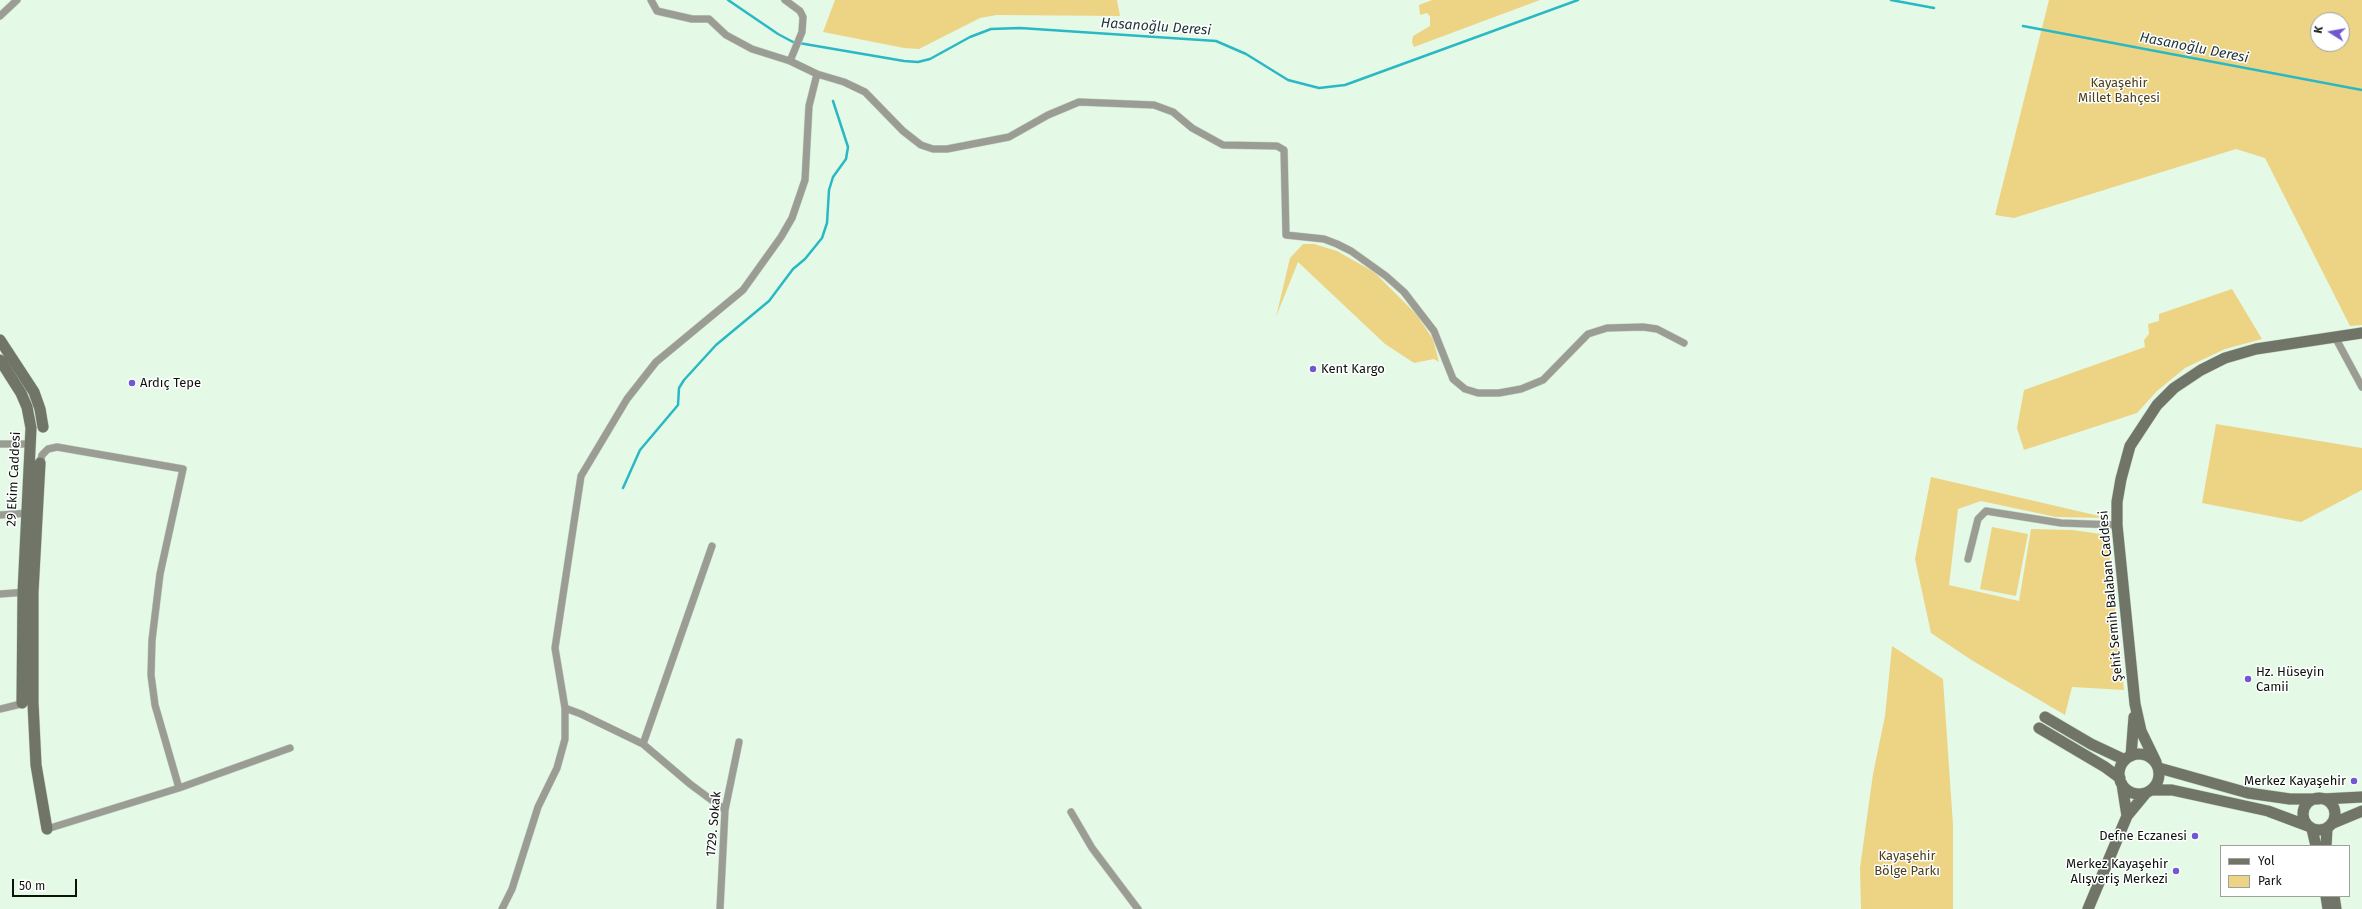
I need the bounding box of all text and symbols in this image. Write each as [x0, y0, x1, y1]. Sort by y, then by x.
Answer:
north arrow [2310, 12, 2350, 52]
water label: Hasanoğlu Deresi [1100, 15, 1212, 39]
text: K [2312, 25, 2326, 34]
water label: Hasanoğlu Deresi [2138, 29, 2250, 67]
park label: Kayaşehir Millet Bahçesi [2078, 75, 2160, 106]
place label: Kent Kargo [1321, 361, 1385, 377]
marker: Kent Kargo [1308, 364, 1318, 374]
place label: Ardıç Tepe [140, 375, 201, 391]
marker: Ardıç Tepe [127, 378, 137, 388]
street label: 29 Ekim Caddesi [4, 431, 24, 527]
street label: Şehit Semih Balaban Caddesi [2096, 510, 2126, 682]
place label: Hz. Hüseyin Camii [2256, 664, 2324, 695]
marker: Hz. Hüseyin Camii [2243, 674, 2253, 684]
place label: Merkez Kayaşehir [2244, 773, 2346, 789]
marker: Merkez Kayaşehir [2349, 776, 2359, 786]
street label: 1729. Sokak [703, 791, 725, 857]
place label: Defne Eczanesi [2099, 828, 2187, 844]
marker: Defne Eczanesi [2190, 831, 2200, 841]
legend [2220, 845, 2350, 897]
park label: Kayaşehir Bölge Parkı [1874, 848, 1940, 879]
text: Yol [2258, 854, 2274, 868]
place label: Merkez Kayaşehir Alışveriş Merkezi [2066, 856, 2168, 887]
marker: Merkez Kayaşehir Alışveriş Merkezi [2171, 866, 2181, 876]
scale bar [14, 871, 79, 897]
text: Park [2258, 874, 2282, 888]
text: 50 m [19, 879, 45, 893]

